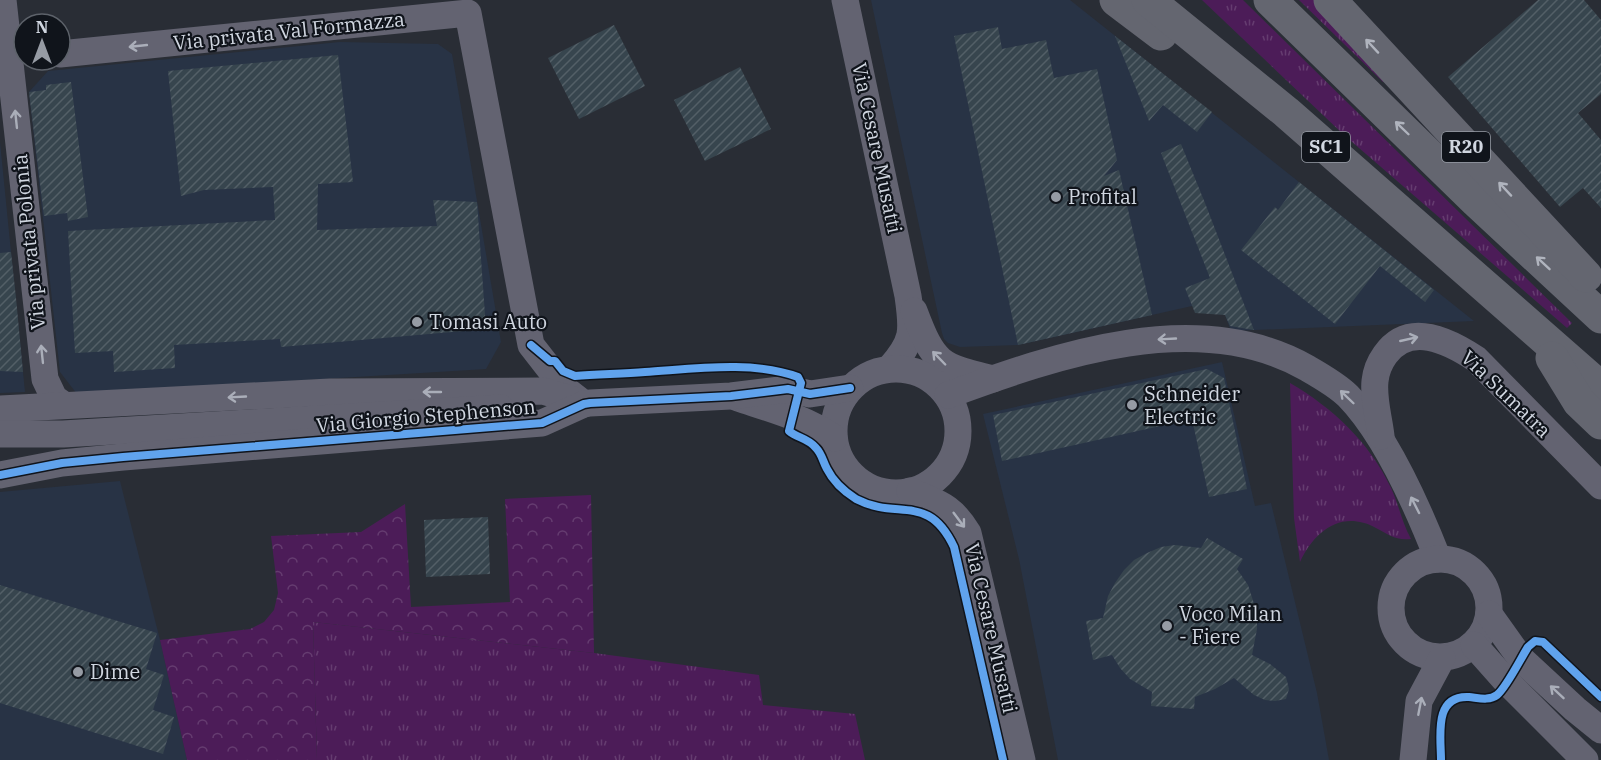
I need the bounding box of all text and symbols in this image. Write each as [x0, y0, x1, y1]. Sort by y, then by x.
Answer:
street label: Via privata Val Formazza [172, 5, 406, 56]
north arrow [12, 12, 72, 72]
text: N [36, 17, 48, 37]
one-way arrow [1365, 38, 1380, 53]
one-way arrow [129, 41, 149, 52]
street label: Via Cesare Musatti [846, 60, 909, 236]
one-way arrow [10, 109, 21, 129]
one-way arrow [1394, 121, 1409, 135]
road number: SC1 [1302, 132, 1350, 162]
road number: R20 [1442, 132, 1490, 162]
street label: Via privata Polonia [6, 153, 51, 331]
one-way arrow [1498, 182, 1512, 197]
place label: Profital [1068, 183, 1137, 210]
marker: Profital [1049, 190, 1063, 204]
one-way arrow [1535, 255, 1550, 270]
place label: Tomasi Auto [429, 308, 547, 335]
marker: Tomasi Auto [410, 315, 424, 329]
one-way arrow [1157, 333, 1177, 344]
one-way arrow [1400, 333, 1419, 345]
street label: Via Sumatra [1455, 344, 1557, 444]
one-way arrow [36, 345, 47, 364]
one-way arrow [932, 351, 947, 365]
place label: Schneider Electric [1144, 380, 1240, 430]
one-way arrow [422, 386, 442, 398]
one-way arrow [1340, 389, 1355, 404]
one-way arrow [227, 391, 247, 402]
street label: Via Giorgio Stephenson [315, 392, 537, 439]
marker: Schneider Electric [1125, 398, 1139, 412]
one-way arrow [1408, 496, 1420, 514]
one-way arrow [953, 512, 966, 528]
street label: Via Cesare Musatti [959, 540, 1024, 716]
place label: Voco Milan - Fiere [1179, 600, 1282, 650]
marker: Voco Milan - Fiere [1160, 619, 1174, 633]
place label: Dime [90, 658, 140, 685]
marker: Dime [71, 665, 85, 679]
one-way arrow [1549, 685, 1564, 699]
one-way arrow [1414, 697, 1426, 716]

